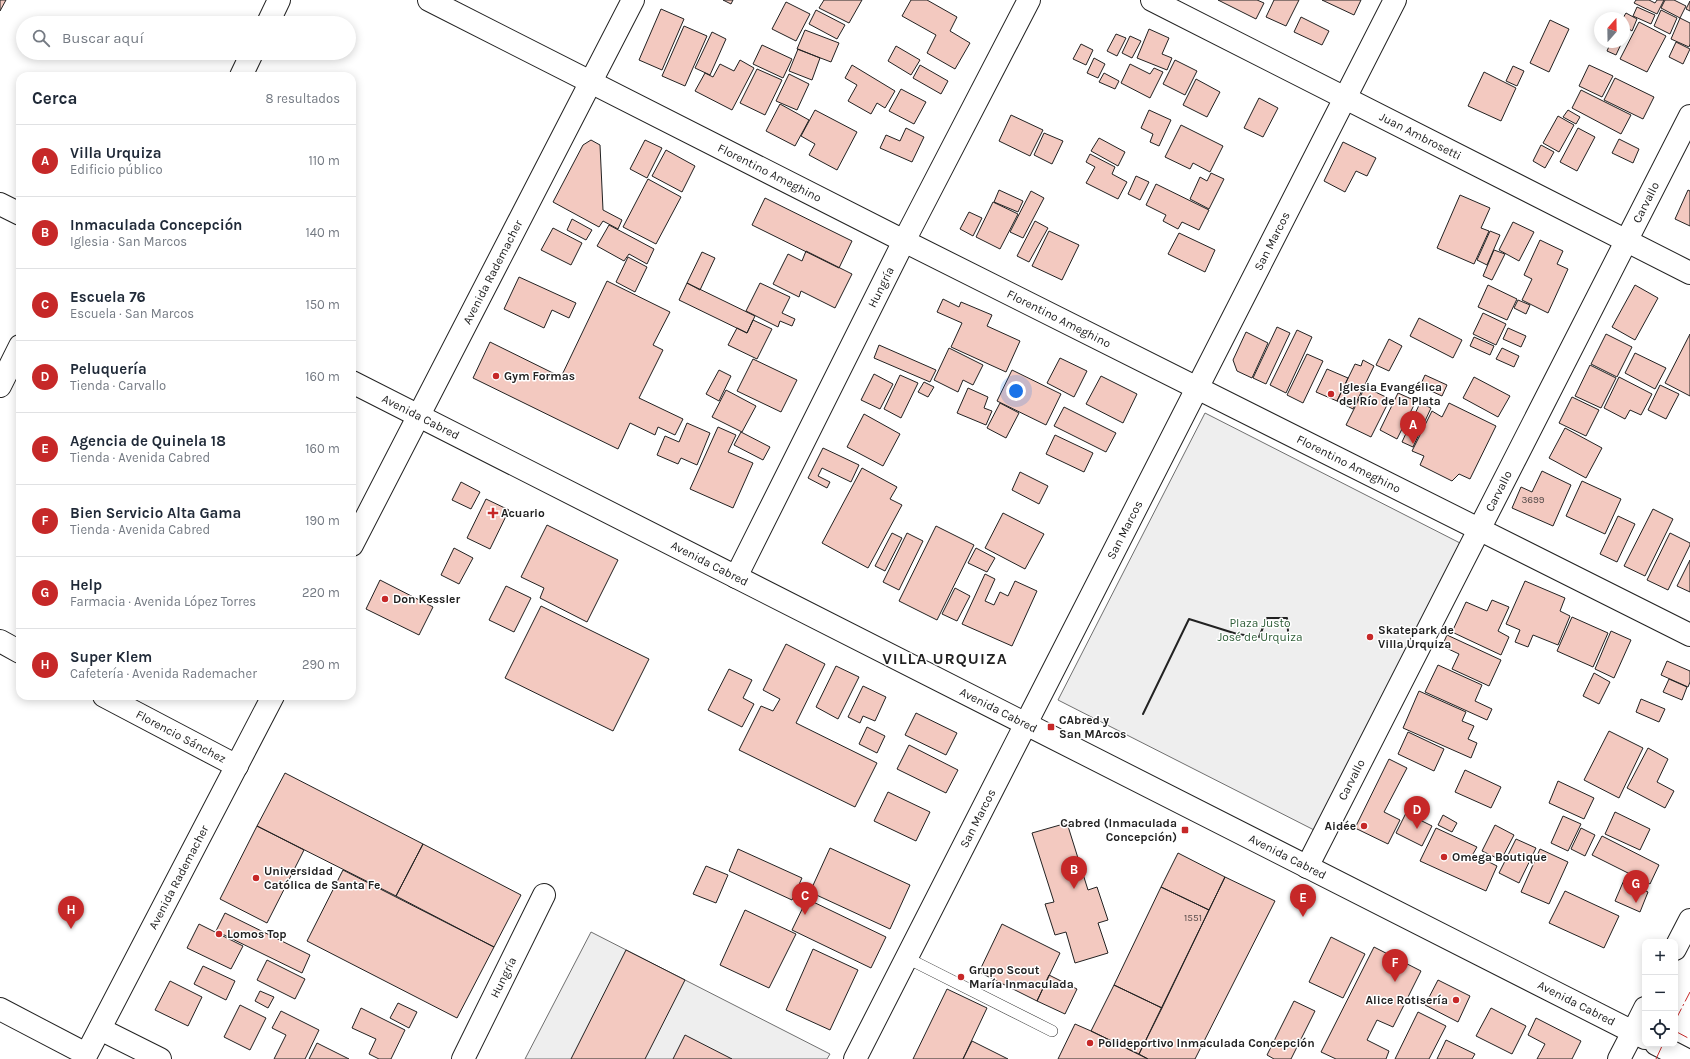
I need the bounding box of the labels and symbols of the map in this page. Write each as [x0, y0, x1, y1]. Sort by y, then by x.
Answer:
north arrow [1594, 12, 1630, 48]
street label: Juan Ambrosetti [1377, 110, 1464, 163]
street label: Florentino Ameghino [715, 141, 824, 205]
street label: Carvallo [1630, 180, 1662, 225]
street label: San Marcos [1251, 209, 1293, 273]
street label: Avenida Rademacher [460, 217, 526, 327]
street label: Hungría [865, 264, 897, 310]
street label: Florentino Ameghino [1005, 287, 1113, 351]
place label: Gym Formas [504, 369, 575, 383]
marker: Gym Formas [491, 371, 501, 381]
place label: Iglesia Evangélica del Río de la Plata [1339, 380, 1442, 408]
your location [1006, 381, 1026, 401]
marker: Iglesia Evangélica del Río de la Plata [1326, 389, 1336, 399]
street label: Avenida Cabred [380, 391, 462, 442]
pin: A [1400, 411, 1426, 444]
street label: Florentino Ameghino [1294, 432, 1403, 496]
street label: Carvallo [1482, 468, 1515, 514]
house number: 3699 [1521, 494, 1545, 506]
street label: San Marcos [1104, 498, 1146, 562]
place label: Acuario [501, 506, 545, 520]
marker: Acuario [488, 508, 498, 518]
street label: Avenida Cabred [669, 538, 751, 589]
place label: Don Kessler [393, 592, 460, 606]
marker: Don Kessler [380, 594, 390, 604]
park label: Plaza Justo José de Urquiza [1217, 616, 1303, 644]
place label: Skatepark de Villa Urquiza [1378, 623, 1454, 651]
marker: Skatepark de Villa Urquiza [1365, 632, 1375, 642]
district label: VILLA URQUIZA [882, 649, 1008, 668]
street label: Avenida Cabred [957, 685, 1040, 736]
street label: Florencio Sánchez [134, 707, 229, 766]
place label: CAbred y San MArcos [1059, 713, 1126, 741]
marker: CAbred y San MArcos [1046, 722, 1056, 732]
street label: Carvallo [1335, 757, 1368, 803]
street label: San Marcos [957, 787, 998, 850]
pin: D [1404, 796, 1430, 829]
place label: Cabred (Inmaculada Concepción) [1060, 816, 1177, 844]
place label: Aidée [1324, 819, 1356, 833]
marker: Aidée [1359, 821, 1369, 831]
street label: Avenida Rademacher [146, 822, 212, 932]
marker: Cabred (Inmaculada Concepción) [1180, 825, 1190, 835]
street label: Avenida Cabred [1246, 831, 1329, 882]
place label: Omega Boutique [1452, 850, 1547, 864]
marker: Omega Boutique [1439, 852, 1449, 862]
pin: B [1061, 856, 1087, 889]
place label: Universidad Católica de Santa Fe [264, 864, 380, 892]
pin: G [1623, 870, 1649, 903]
marker: Universidad Católica de Santa Fe [251, 873, 261, 883]
pin: C [792, 882, 818, 915]
pin: E [1290, 884, 1316, 917]
pin: H [58, 896, 84, 929]
house number: 1551 [1184, 912, 1202, 924]
place label: Lomos Top [227, 927, 287, 941]
marker: Lomos Top [214, 929, 224, 939]
pin: F [1382, 949, 1408, 982]
street label: Hungría [487, 955, 519, 1000]
place label: Grupo Scout María Inmaculada [969, 963, 1074, 991]
marker: Grupo Scout María Inmaculada [956, 972, 966, 982]
street label: Avenida Cabred [1535, 978, 1617, 1029]
place label: Alice Rotisería [1366, 993, 1448, 1007]
marker: Alice Rotisería [1451, 995, 1461, 1005]
place label: Polideportivo Inmaculada Concepción [1098, 1036, 1315, 1050]
marker: Polideportivo Inmaculada Concepción [1085, 1038, 1095, 1048]

